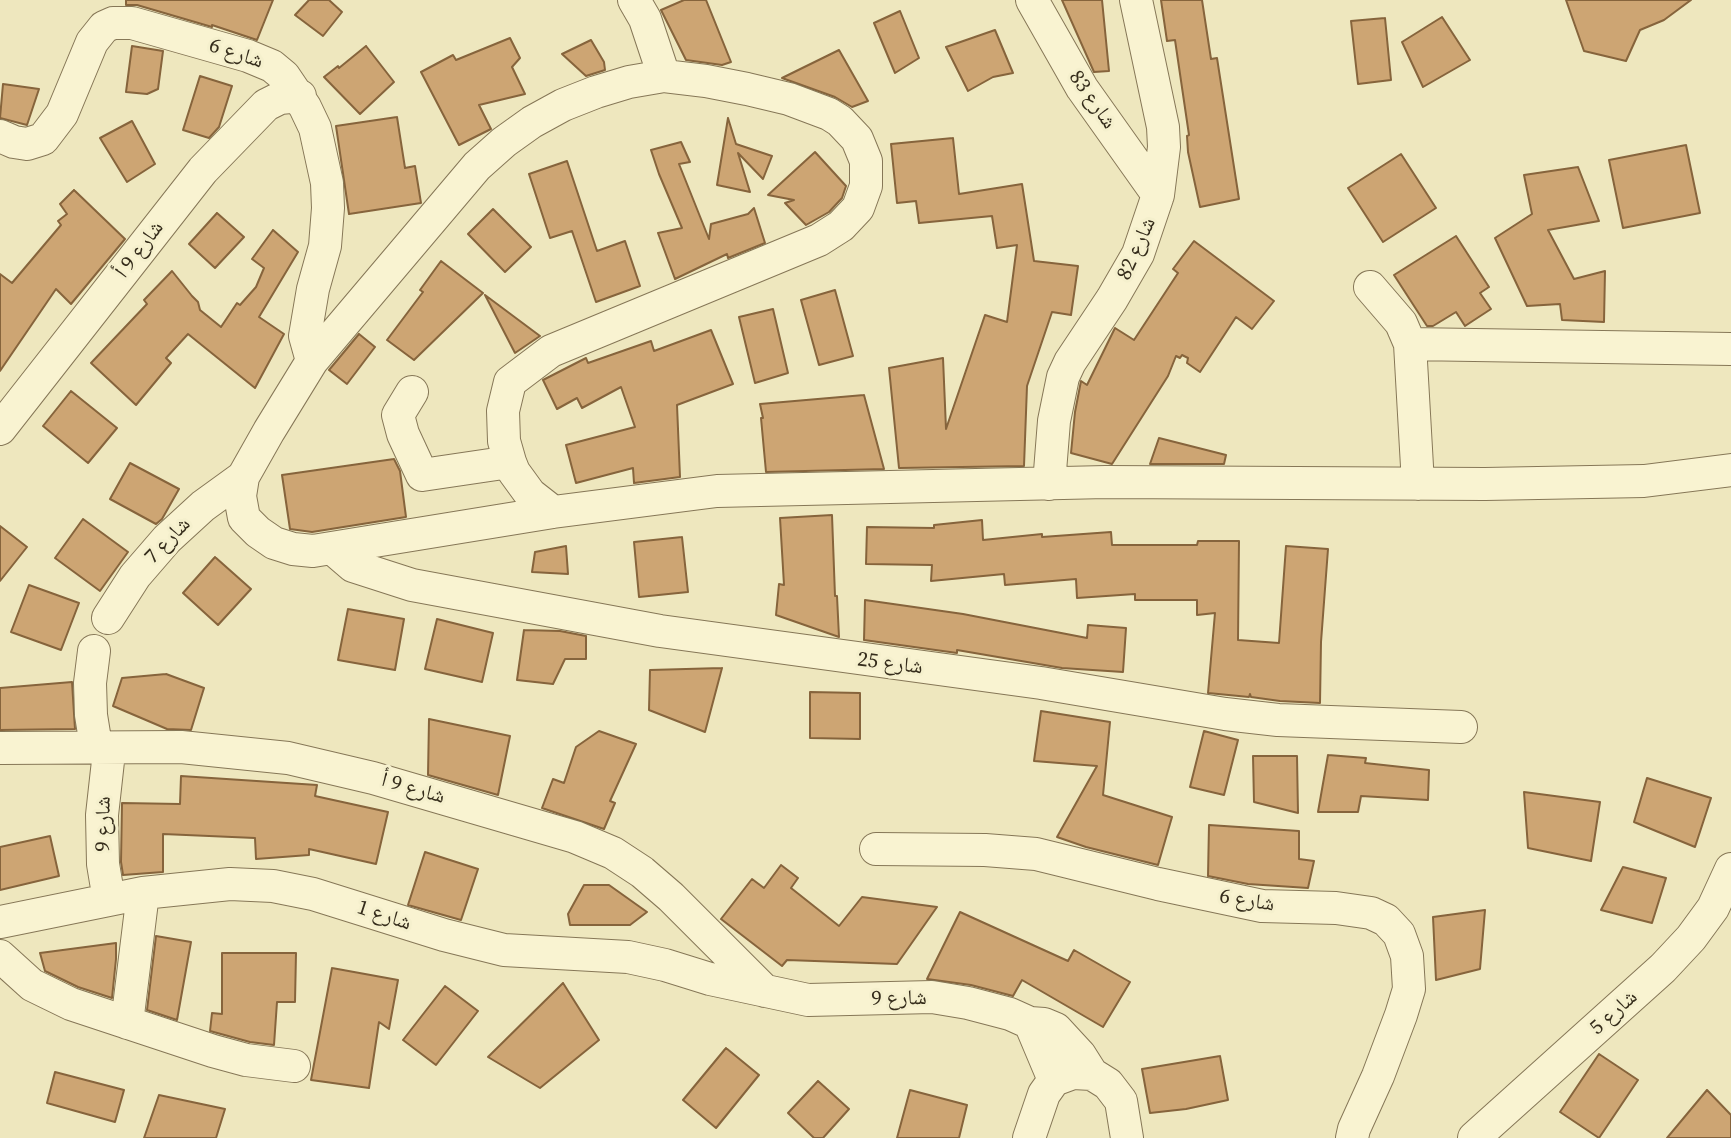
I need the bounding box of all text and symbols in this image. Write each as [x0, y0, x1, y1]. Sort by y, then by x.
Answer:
street label: شارع 6 [206, 33, 266, 75]
street label: شارع 83 [1063, 66, 1121, 134]
street label: شارع 82 [1112, 214, 1162, 284]
street label: شارع 9 أ [110, 216, 170, 284]
street label: شارع 7 [140, 512, 196, 570]
street label: شارع 25 [856, 647, 924, 681]
street label: شارع 9 أ [378, 768, 448, 810]
street label: شارع 9 [91, 796, 117, 852]
street label: شارع 6 [1218, 884, 1276, 918]
street label: شارع 1 [354, 895, 414, 937]
street label: شارع 5 [1585, 985, 1643, 1041]
street label: شارع 9 [871, 986, 927, 1012]

